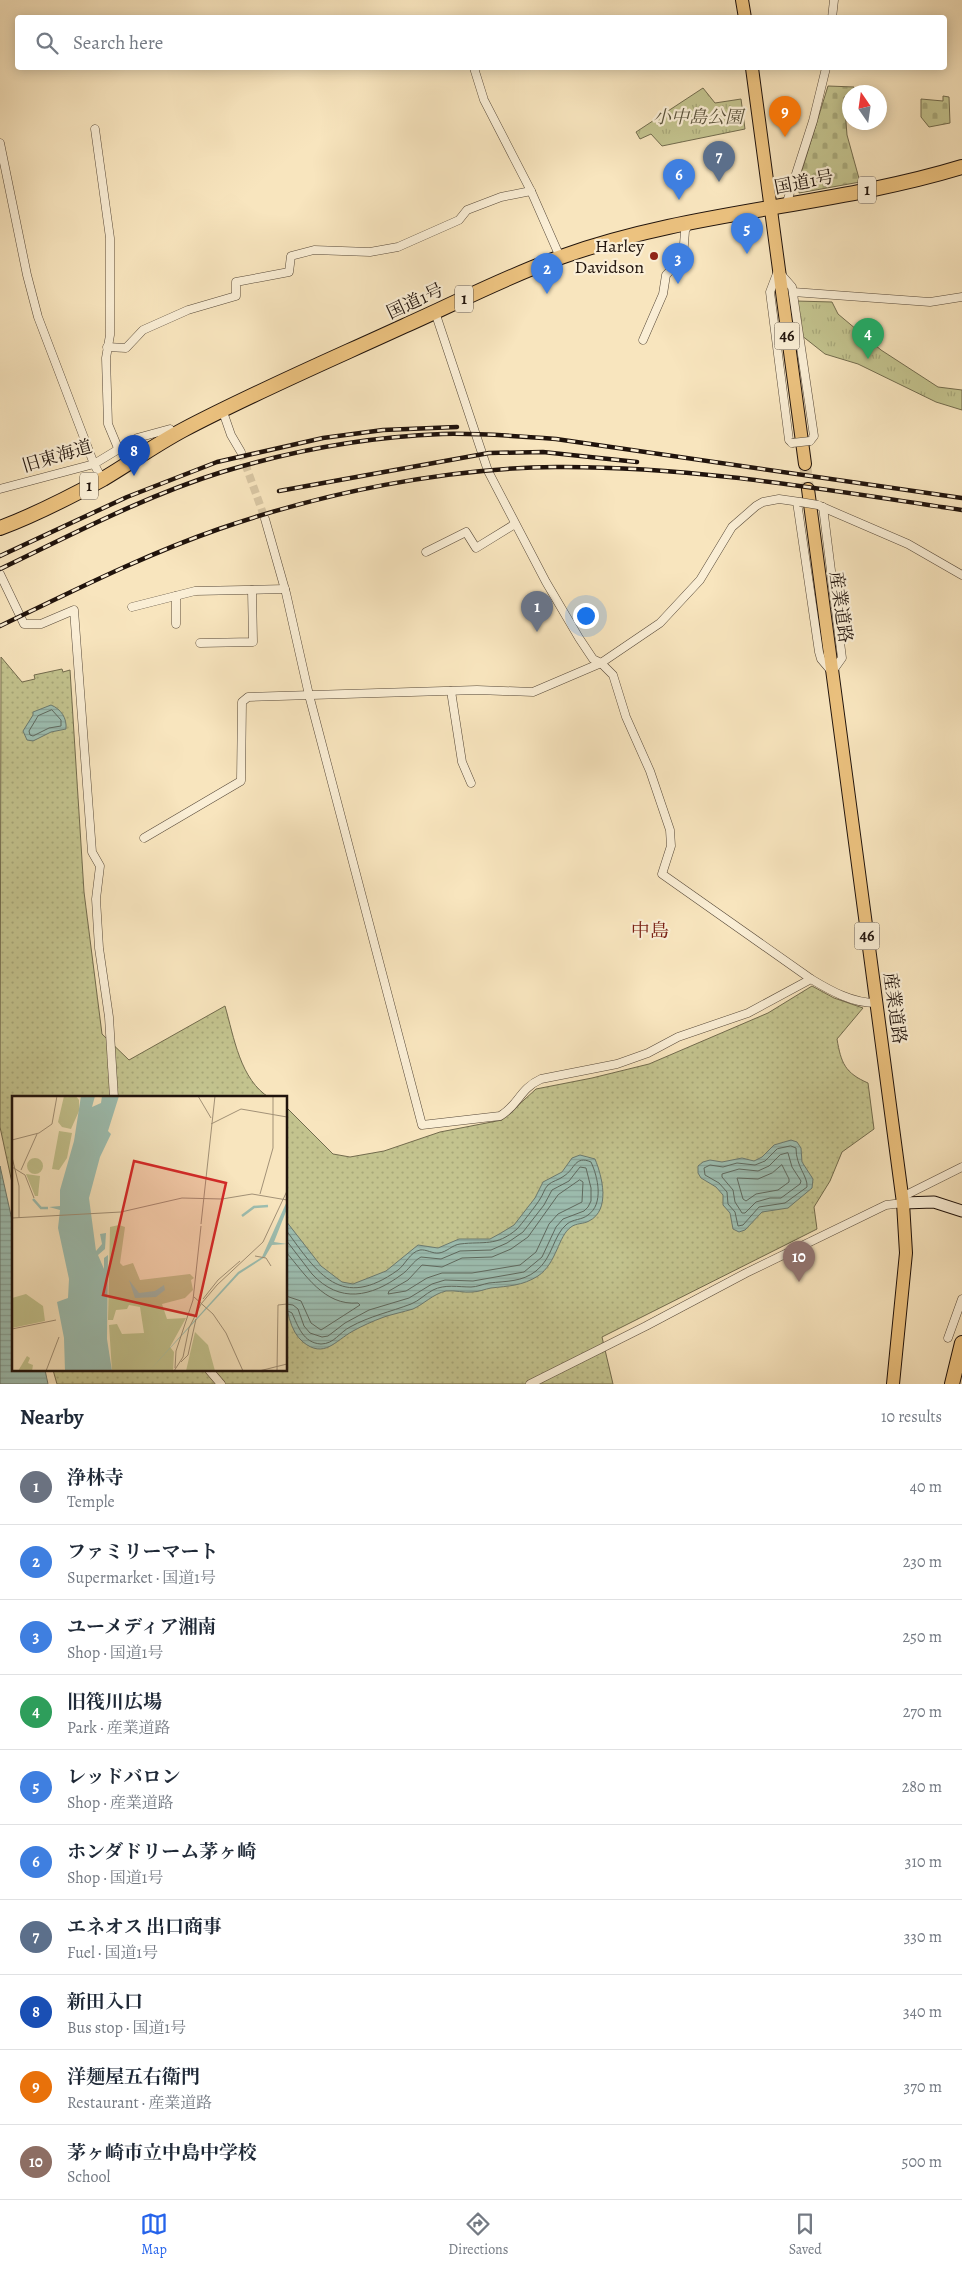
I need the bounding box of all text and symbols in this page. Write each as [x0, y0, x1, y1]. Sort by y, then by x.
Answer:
search box [15, 15, 947, 70]
icon: search [33, 29, 61, 57]
text: Search here [73, 30, 163, 56]
north arrow [842, 85, 887, 130]
pin: 9 [769, 96, 801, 137]
park label: 小中島公園 [653, 105, 746, 129]
pin: 7 [703, 141, 735, 182]
pin: 6 [663, 159, 695, 200]
street label: 国道1号 [772, 164, 836, 200]
road number: 1 [858, 176, 876, 204]
pin: 5 [731, 213, 763, 254]
place label: Harley Davidson [574, 234, 645, 279]
pin: 3 [662, 243, 694, 284]
marker: Harley Davidson [648, 250, 660, 262]
pin: 2 [531, 253, 563, 294]
street label: 国道1号 [383, 277, 447, 325]
road number: 1 [455, 286, 473, 312]
pin: 4 [852, 318, 884, 359]
road number: 46 [774, 322, 800, 350]
street label: 旧東海道 [19, 434, 95, 478]
pin: 8 [118, 435, 150, 476]
road number: 1 [80, 472, 98, 500]
street label: 産業道路 [824, 570, 858, 644]
pin: 1 [521, 591, 553, 632]
your location [573, 603, 599, 629]
district label: 中島 [631, 918, 669, 944]
road number: 46 [854, 922, 880, 949]
street label: 産業道路 [878, 971, 912, 1045]
inset map [12, 1096, 288, 1372]
pin: 10 [783, 1241, 815, 1282]
text: Nearby [20, 1403, 83, 1431]
text: 10 results [881, 1406, 942, 1428]
text: 浄林寺 [67, 1465, 124, 1491]
text: 1 [33, 1476, 39, 1498]
text: 40 m [910, 1476, 942, 1498]
text: Temple [67, 1491, 115, 1513]
text: ファミリーマート [67, 1539, 219, 1565]
text: 2 [32, 1551, 40, 1573]
text: 230 m [903, 1551, 942, 1573]
text: Supermarket · 国道1号 [67, 1567, 216, 1589]
text: ユーメディア湘南 [67, 1614, 217, 1640]
text: 3 [33, 1626, 39, 1648]
text: 250 m [903, 1626, 942, 1648]
text: Shop · 国道1号 [67, 1642, 163, 1664]
text: 旧筏川広場 [67, 1689, 162, 1715]
text: 4 [32, 1701, 40, 1723]
text: 270 m [903, 1701, 942, 1723]
text: Park · 産業道路 [67, 1717, 171, 1739]
text: レッドバロン [67, 1764, 180, 1790]
text: 5 [33, 1776, 39, 1798]
text: 280 m [902, 1776, 942, 1798]
text: Shop · 産業道路 [67, 1792, 174, 1814]
text: ホンダドリーム茅ヶ崎 [67, 1839, 256, 1865]
text: 6 [32, 1851, 40, 1873]
text: 310 m [905, 1851, 942, 1873]
text: Shop · 国道1号 [67, 1867, 163, 1889]
text: エネオス 出口商事 [67, 1914, 222, 1940]
text: 7 [33, 1926, 39, 1948]
text: 330 m [904, 1926, 942, 1948]
text: Fuel · 国道1号 [67, 1942, 158, 1964]
text: 新田入口 [67, 1989, 143, 2015]
text: 8 [32, 2001, 40, 2023]
text: 340 m [903, 2001, 942, 2023]
text: Bus stop · 国道1号 [67, 2017, 186, 2039]
text: 洋麺屋五右衛門 [67, 2064, 200, 2090]
text: 9 [32, 2076, 40, 2098]
text: 370 m [904, 2076, 942, 2098]
text: Restaurant · 産業道路 [67, 2092, 212, 2114]
text: 茅ヶ崎市立中島中学校 [67, 2140, 257, 2166]
text: 10 [29, 2151, 43, 2173]
text: 500 m [902, 2151, 942, 2173]
text: School [67, 2166, 110, 2188]
tab: Map [140, 2210, 168, 2259]
tab: Directions [448, 2210, 508, 2259]
tab: Saved [789, 2210, 822, 2259]

